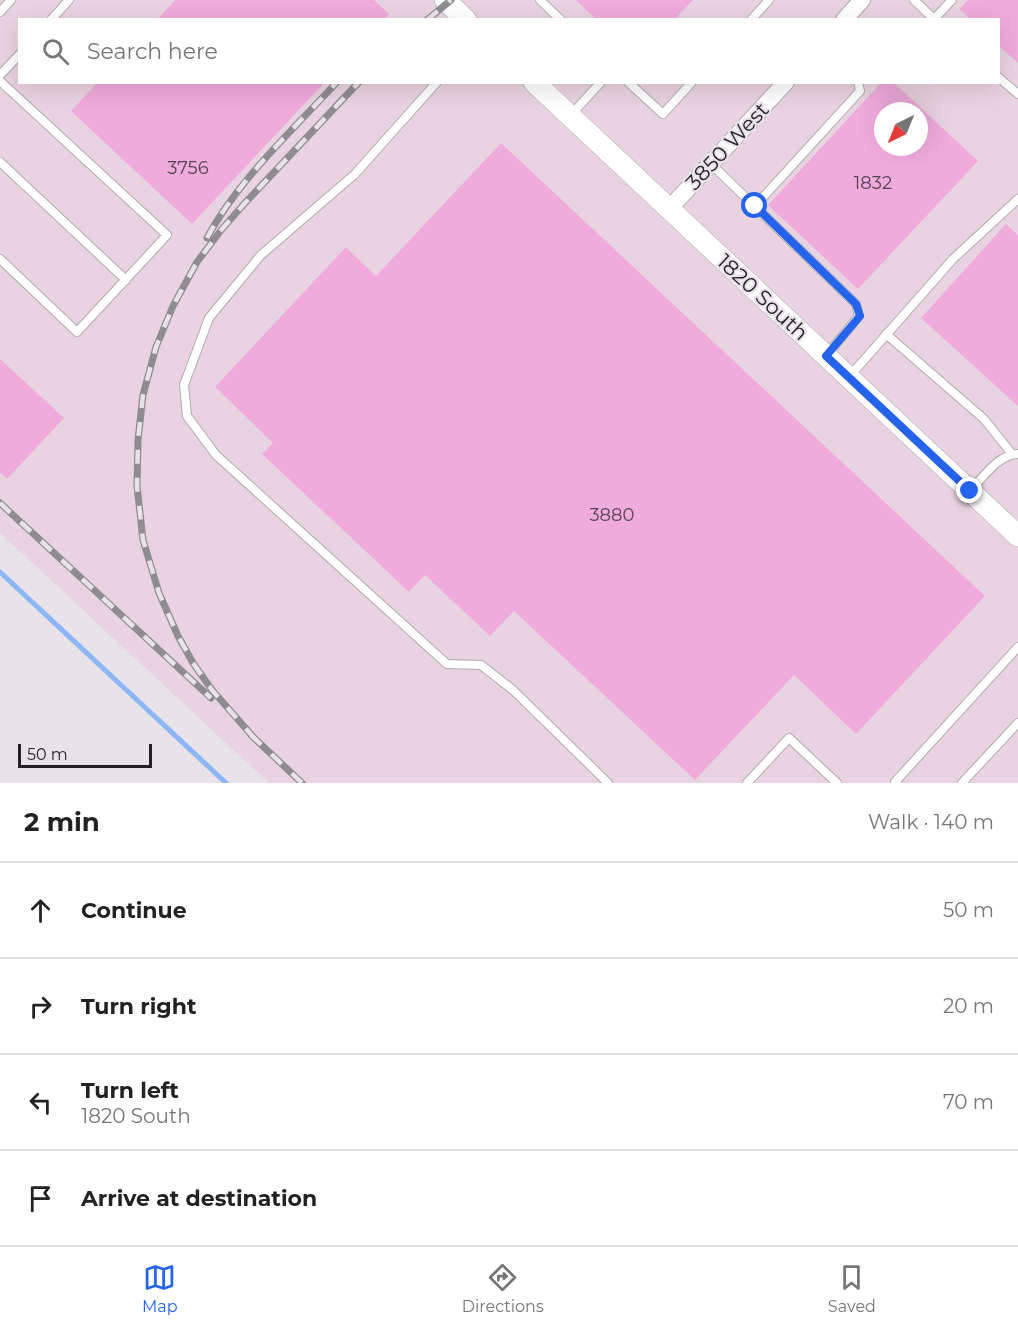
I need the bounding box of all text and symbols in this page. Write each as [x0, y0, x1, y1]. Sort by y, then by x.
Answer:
search box [18, 18, 1000, 84]
icon: search [39, 35, 72, 68]
text: Search here [87, 38, 218, 65]
street label: 3850 West [680, 97, 774, 195]
north arrow [874, 102, 928, 156]
house number: 3756 [167, 157, 209, 179]
house number: 1832 [854, 172, 892, 194]
route start [741, 192, 767, 218]
street label: 1820 South [712, 249, 814, 345]
route end [956, 477, 982, 503]
house number: 3880 [589, 504, 635, 526]
scale bar [18, 741, 152, 768]
text: 50 m [27, 745, 68, 764]
text: 2 min [24, 806, 100, 838]
text: Walk · 140 m [868, 810, 994, 834]
icon: ahead [24, 894, 57, 927]
text: Continue [81, 897, 187, 924]
text: 50 m [943, 898, 994, 922]
icon: right [24, 990, 57, 1023]
text: Turn right [81, 993, 196, 1020]
text: 20 m [943, 994, 994, 1018]
text: Turn left [81, 1077, 179, 1104]
icon: left [24, 1086, 57, 1119]
text: 70 m [943, 1090, 994, 1114]
text: 1820 South [81, 1104, 191, 1128]
icon: arrive [24, 1182, 57, 1215]
text: Arrive at destination [81, 1185, 317, 1212]
tab: Map [142, 1261, 178, 1316]
tab: Directions [462, 1261, 544, 1316]
tab: Saved [828, 1261, 876, 1316]

